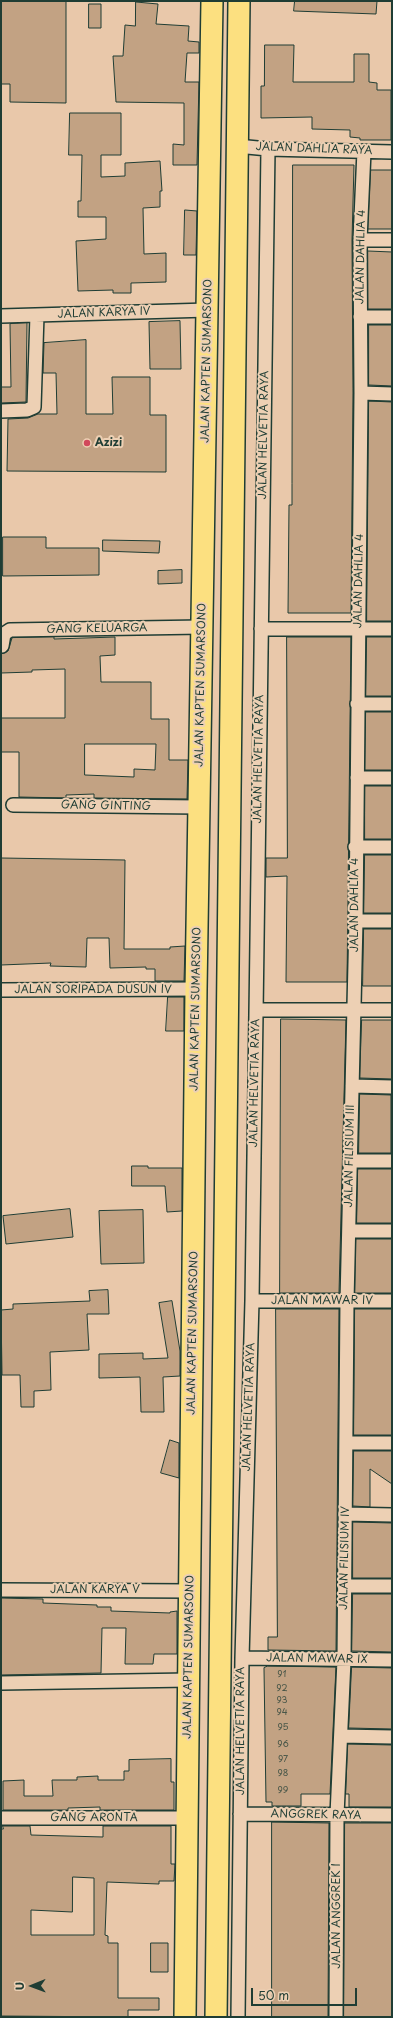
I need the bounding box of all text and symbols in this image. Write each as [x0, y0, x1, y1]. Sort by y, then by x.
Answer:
street label: JALAN DAHLIA RAYA [255, 140, 373, 158]
street label: JALAN DAHLIA 4 [354, 210, 368, 304]
street label: JALAN KAPTEN SUMARSONO [199, 279, 215, 443]
street label: JALAN KARYA IV [57, 305, 151, 321]
street label: JALAN HELVETIA RAYA [256, 371, 272, 499]
place label: Azizi [95, 436, 122, 450]
marker: Azizi [82, 438, 92, 448]
street label: JALAN DAHLIA 4 [352, 534, 366, 628]
street label: JALAN KAPTEN SUMARSONO [193, 603, 209, 767]
street label: GANG KELUARGA [46, 622, 148, 636]
street label: JALAN HELVETIA RAYA [251, 695, 267, 823]
street label: GANG GINTING [61, 799, 151, 813]
street label: JALAN DAHLIA 4 [348, 858, 362, 952]
street label: JALAN KAPTEN SUMARSONO [188, 927, 204, 1091]
street label: JALAN SORIPADA DUSUN IV [14, 983, 172, 997]
street label: JALAN HELVETIA RAYA [247, 1019, 263, 1147]
street label: JALAN FILISIUM III [343, 1104, 357, 1208]
street label: JALAN KAPTEN SUMARSONO [185, 1251, 201, 1415]
street label: JALAN MAWAR IV [271, 1294, 373, 1308]
street label: JALAN HELVETIA RAYA [240, 1342, 258, 1472]
street label: JALAN FILISIUM IV [337, 1506, 353, 1610]
street label: JALAN KAPTEN SUMARSONO [181, 1575, 197, 1739]
street label: JALAN KARYA V [50, 1583, 140, 1597]
street label: JALAN MAWAR IX [266, 1652, 368, 1666]
street label: JALAN HELVETIA RAYA [234, 1667, 248, 1795]
house number: 91 [277, 1670, 287, 1680]
house number: 92 [276, 1684, 288, 1694]
house number: 93 [277, 1696, 287, 1706]
house number: 94 [276, 1708, 288, 1718]
house number: 95 [277, 1723, 289, 1733]
house number: 96 [277, 1740, 289, 1750]
house number: 97 [278, 1755, 288, 1765]
house number: 98 [278, 1769, 288, 1779]
house number: 99 [278, 1786, 288, 1796]
street label: ANGGREK RAYA [270, 1808, 362, 1822]
street label: GANG ARONTA [50, 1811, 138, 1825]
street label: JALAN ANGGREK I [330, 1863, 344, 1969]
north arrow [12, 1966, 52, 2006]
scale bar [253, 1980, 359, 2006]
text: U [11, 1982, 28, 1991]
text: 50 m [258, 1986, 289, 2004]

